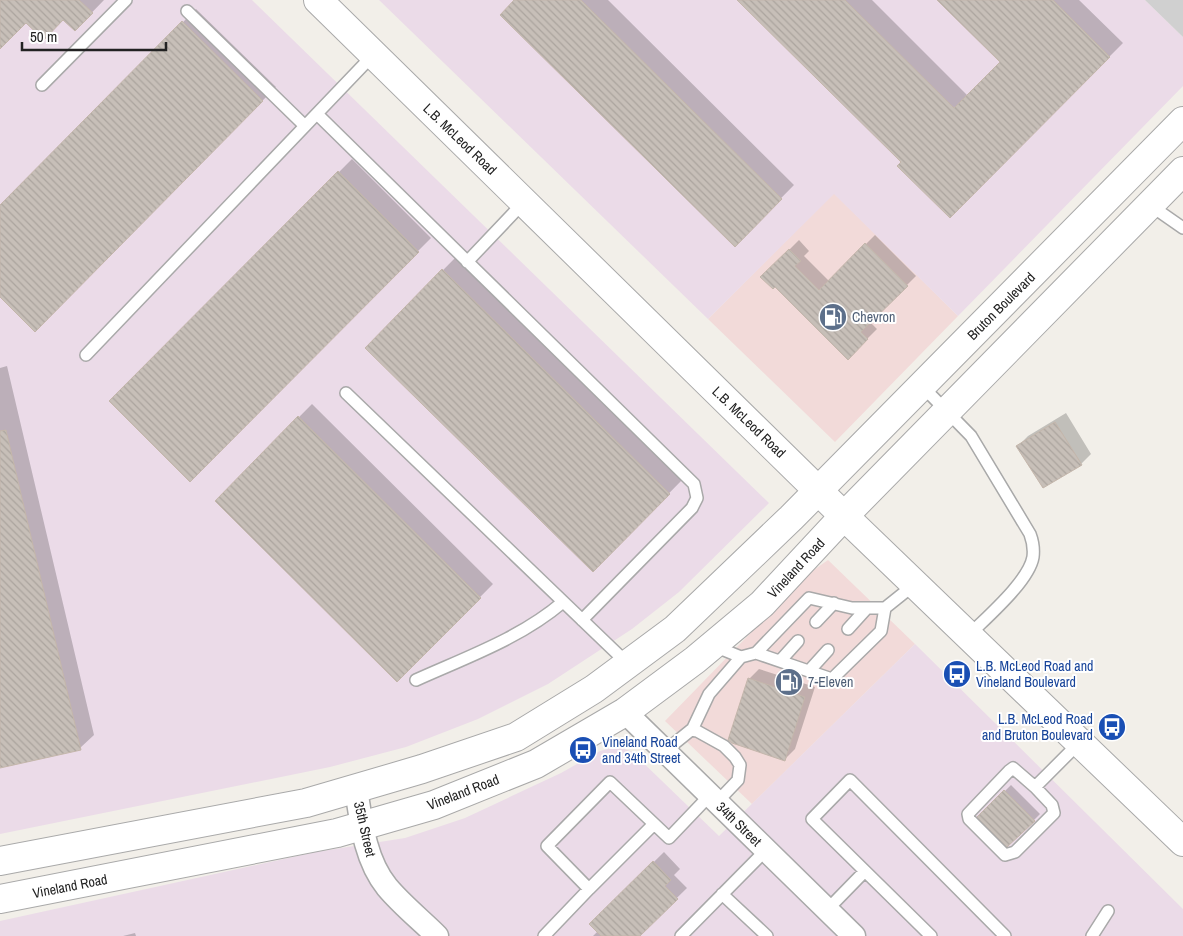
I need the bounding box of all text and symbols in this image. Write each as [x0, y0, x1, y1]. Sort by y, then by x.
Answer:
scale bar [22, 20, 166, 52]
text: 50 m [30, 26, 57, 47]
street label: L.B. McLeod Road [420, 99, 500, 179]
street label: Bruton Boulevard [963, 268, 1039, 344]
fuel station icon: Chevron [818, 302, 848, 332]
place label: Chevron [852, 308, 895, 326]
street label: L.B. McLeod Road [709, 382, 789, 462]
street label: Vineland Road [764, 534, 828, 602]
place label: L.B. McLeod Road and Vineland Boulevard [976, 657, 1093, 691]
bus stop icon: L.B. McLeod Road and Vineland Boulevard [942, 659, 972, 689]
fuel station icon: 7-Eleven [774, 667, 804, 697]
place label: 7-Eleven [808, 673, 853, 691]
place label: L.B. McLeod Road and Bruton Boulevard [982, 710, 1093, 744]
bus stop icon: L.B. McLeod Road and Bruton Boulevard [1097, 712, 1127, 742]
place label: Vineland Road and 34th Street [602, 733, 681, 767]
bus stop icon: Vineland Road and 34th Street [568, 735, 598, 765]
street label: Vineland Road [424, 770, 502, 814]
street label: 34th Street [713, 798, 765, 850]
street label: 35th Street [350, 800, 380, 858]
street label: Vineland Road [31, 870, 109, 902]

